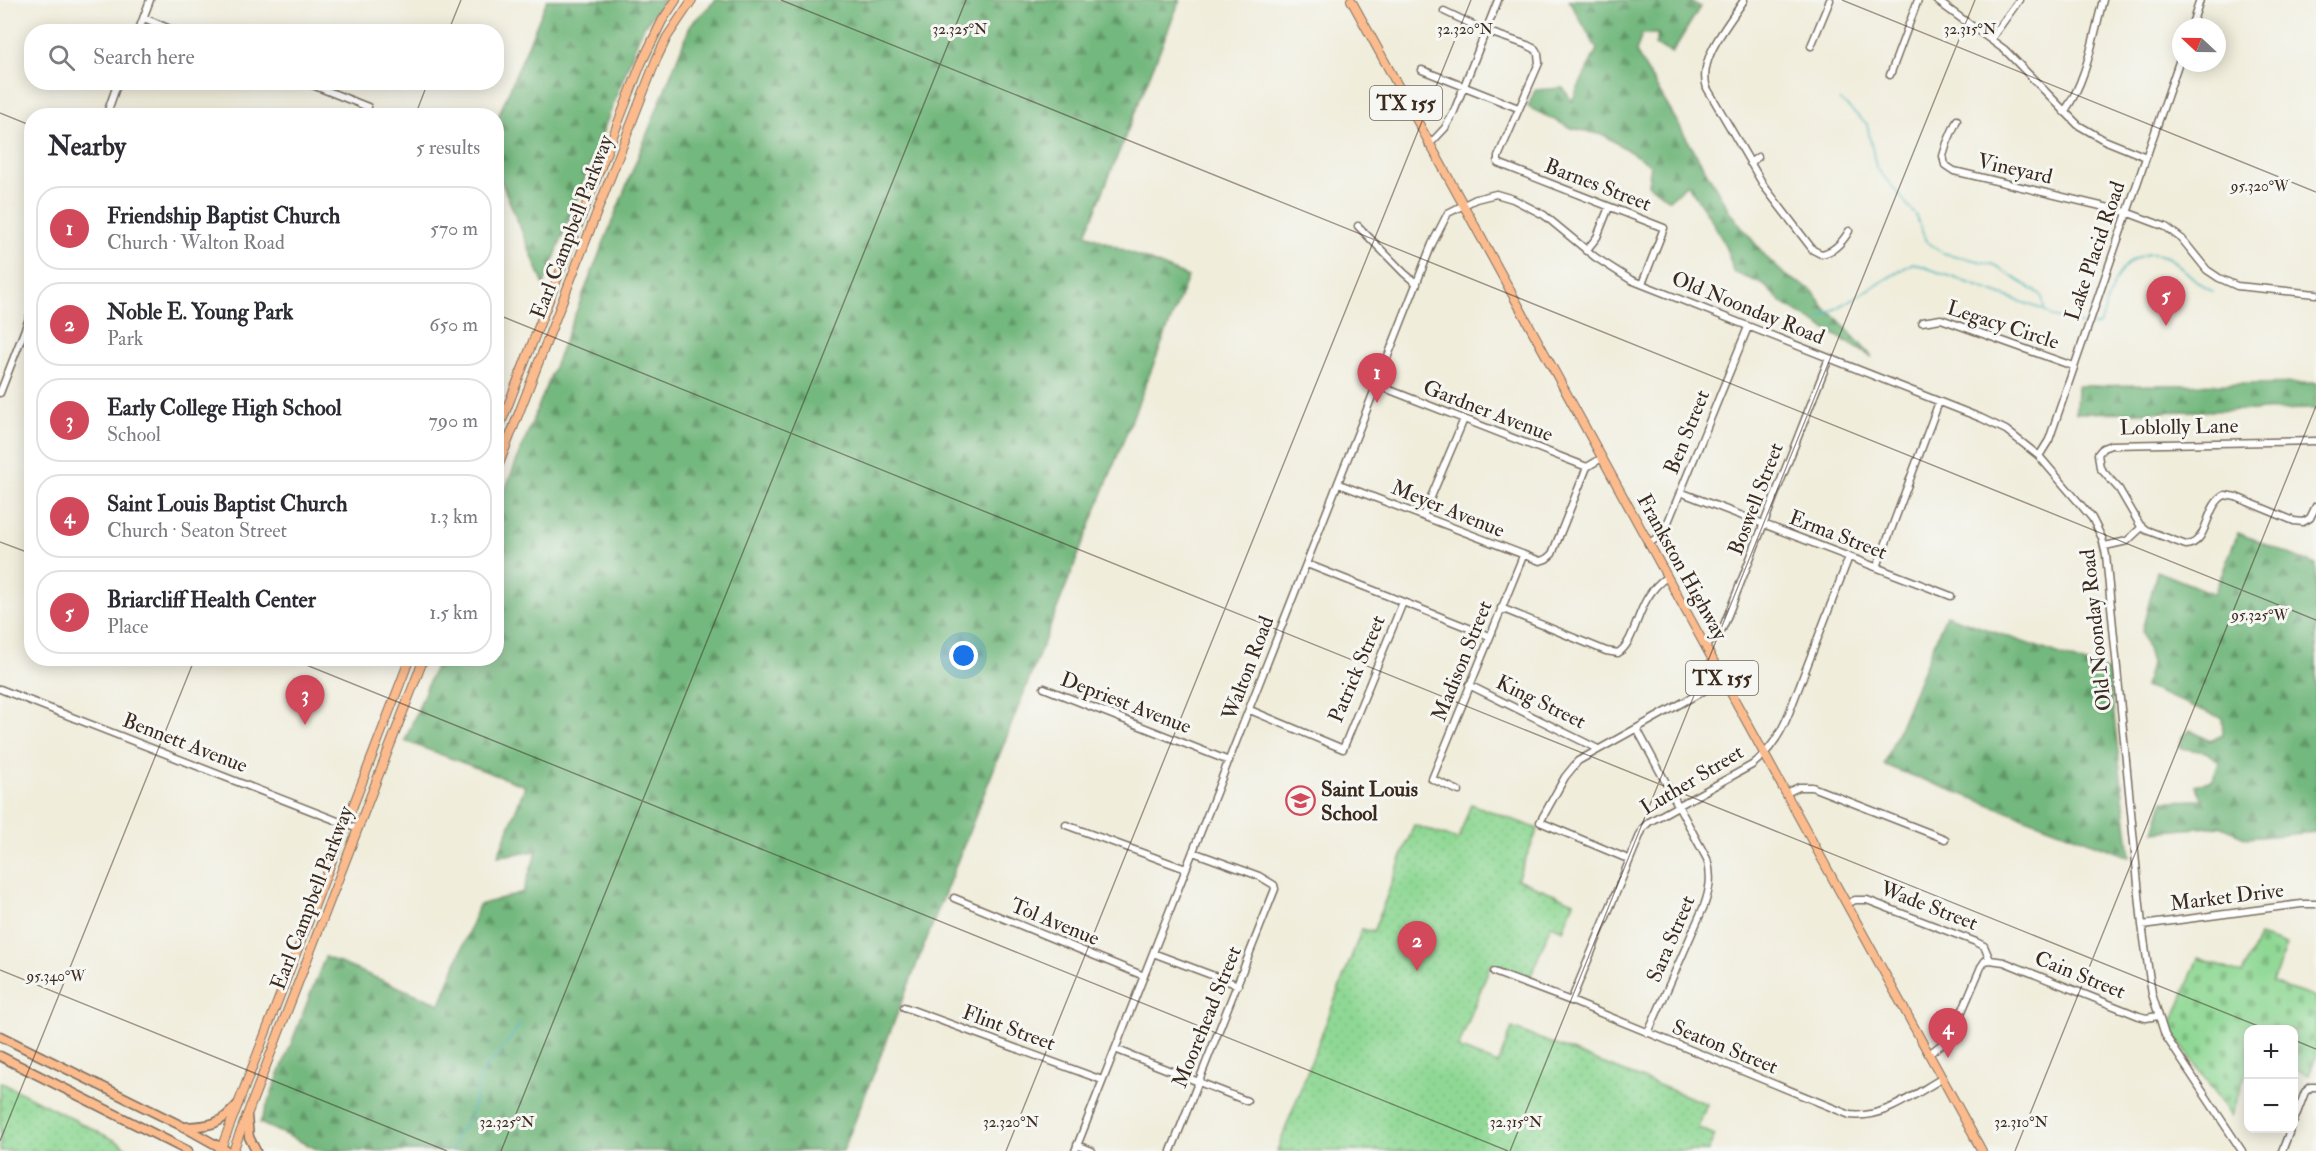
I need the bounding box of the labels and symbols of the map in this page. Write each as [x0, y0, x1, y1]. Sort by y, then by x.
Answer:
north arrow [2172, 18, 2226, 72]
text: 32.325°N [933, 20, 988, 39]
text: 32.320°N [1437, 20, 1494, 39]
text: 32.315°N [1944, 20, 1997, 39]
road number: TX 155 [1370, 86, 1442, 120]
street label: Earl Campbell Parkway [524, 130, 620, 323]
street label: Vineyard [1975, 147, 2056, 191]
street label: Barnes Street [1541, 152, 1655, 218]
street label: Lake Placid Road [2059, 177, 2132, 324]
text: 95.320°W [2230, 177, 2290, 196]
street label: Old Noonday Road [1668, 265, 1829, 351]
pin: 5 [2146, 276, 2186, 326]
street label: Legacy Circle [1944, 294, 2063, 356]
pin: 1 [1358, 354, 1396, 403]
street label: Gardner Avenue [1419, 374, 1557, 448]
street label: Ben Street [1658, 386, 1716, 478]
street label: Loblolly Lane [2119, 412, 2239, 442]
street label: Boswell Street [1722, 439, 1790, 559]
street label: Meyer Avenue [1387, 474, 1509, 544]
street label: Frankston Highway [1631, 489, 1734, 646]
street label: Erma Street [1785, 504, 1891, 566]
street label: Old Noonday Road [2074, 547, 2118, 712]
street label: Madison Street [1426, 596, 1499, 725]
text: 95.325°W [2230, 606, 2289, 625]
street label: Walton Road [1215, 611, 1280, 725]
street label: Patrick Street [1322, 611, 1392, 727]
your location [949, 641, 978, 670]
road number: TX 155 [1686, 661, 1758, 695]
street label: Depriest Avenue [1057, 666, 1195, 740]
street label: King Street [1492, 669, 1590, 735]
pin: 3 [286, 676, 324, 725]
street label: Bennett Avenue [119, 707, 252, 779]
street label: Luther Street [1636, 739, 1749, 821]
place label: Saint Louis School [1321, 776, 1418, 827]
school or university icon: Saint Louis School [1284, 785, 1316, 817]
street label: Earl Campbell Parkway [264, 801, 360, 994]
street label: Wade Street [1875, 875, 1982, 937]
street label: Market Drive [2169, 877, 2286, 917]
street label: Sara Street [1641, 891, 1701, 987]
street label: Tol Avenue [1007, 892, 1104, 952]
pin: 2 [1398, 922, 1436, 971]
street label: Moorehead Street [1166, 942, 1248, 1092]
street label: Cain Street [2031, 945, 2129, 1005]
text: 95.340°W [26, 967, 86, 986]
street label: Flint Street [959, 999, 1059, 1057]
pin: 4 [1928, 1008, 1968, 1058]
street label: Seaton Street [1668, 1014, 1782, 1081]
text: 32.325°N [480, 1113, 535, 1132]
text: 32.320°N [983, 1113, 1040, 1132]
text: 32.315°N [1490, 1113, 1543, 1132]
text: 32.310°N [1994, 1113, 2048, 1132]

